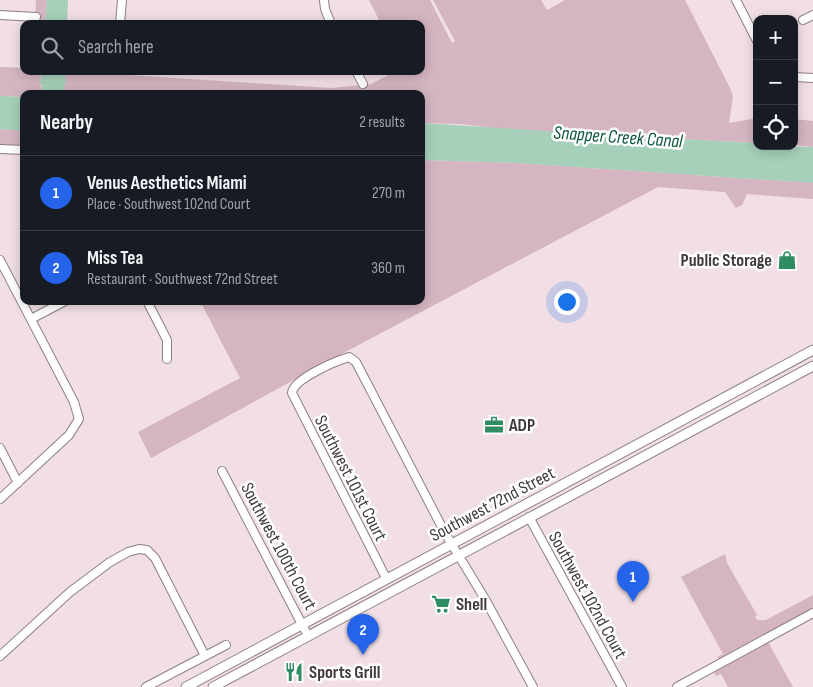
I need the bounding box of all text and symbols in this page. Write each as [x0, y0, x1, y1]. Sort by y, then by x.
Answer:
map controls [753, 15, 798, 150]
button: + [753, 15, 798, 60]
search box [20, 20, 425, 75]
icon: search [38, 34, 66, 62]
text: Search here [78, 36, 154, 59]
button: − [753, 60, 798, 105]
button: locate [753, 105, 798, 150]
text: Nearby [40, 110, 93, 135]
text: 2 results [359, 113, 405, 132]
water label: Snapper Creek Canal [553, 122, 684, 154]
text: Venus Aesthetics Miami [87, 172, 247, 195]
text: 1 [53, 184, 59, 203]
text: 270 m [372, 184, 405, 203]
text: Place · Southwest 102nd Court [87, 195, 250, 214]
text: Miss Tea [87, 247, 143, 270]
shop icon: Public Storage [776, 249, 798, 271]
place label: Public Storage [681, 250, 772, 271]
text: 2 [52, 259, 60, 278]
text: 360 m [371, 259, 405, 278]
text: Restaurant · Southwest 72nd Street [87, 270, 278, 289]
your location [554, 289, 580, 315]
street label: Southwest 101st Court [310, 412, 391, 545]
office icon: ADP [483, 414, 505, 436]
place label: ADP [508, 415, 535, 436]
street label: Southwest 72nd Street [426, 462, 559, 546]
street label: Southwest 100th Court [236, 479, 321, 614]
street label: Southwest 102nd Court [544, 528, 632, 662]
pin: 1 [617, 561, 649, 602]
supermarket icon: Shell [430, 593, 452, 615]
place label: Shell [456, 594, 487, 615]
pin: 2 [347, 614, 379, 655]
restaurant icon: Sports Grill [283, 661, 305, 683]
place label: Sports Grill [309, 662, 380, 683]

